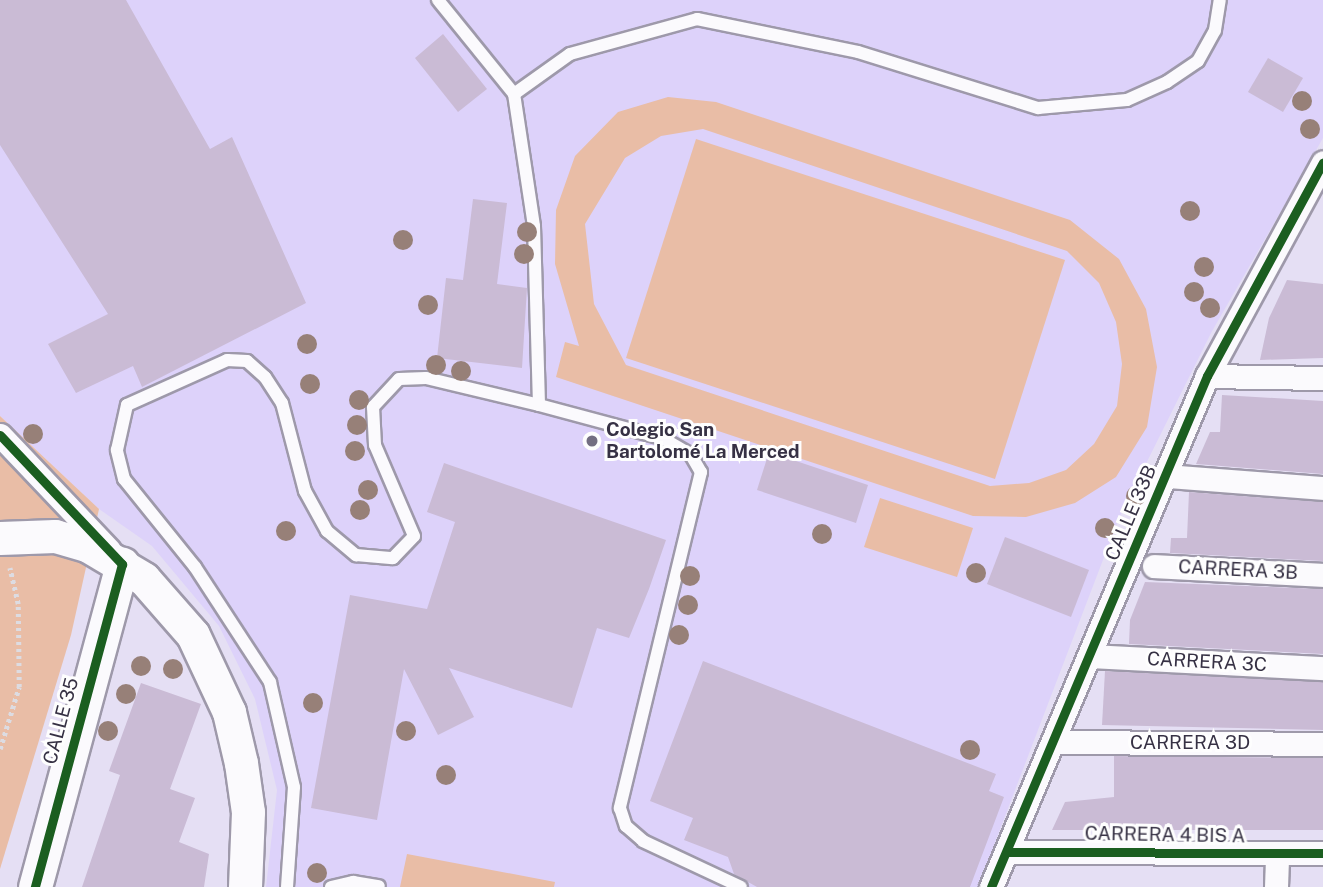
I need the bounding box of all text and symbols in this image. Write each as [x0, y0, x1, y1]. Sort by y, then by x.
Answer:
place label: Colegio San Bartolomé La Merced [606, 419, 800, 463]
marker: Colegio San Bartolomé La Merced [584, 433, 600, 449]
street label: CALLE 33B [1101, 462, 1161, 564]
street label: CARRERA 3B [1178, 555, 1298, 585]
street label: CARRERA 3C [1146, 647, 1268, 677]
street label: CALLE 35 [38, 675, 84, 767]
street label: CARRERA 3D [1130, 732, 1250, 754]
street label: CARRERA 4 BIS A [1085, 822, 1245, 848]

